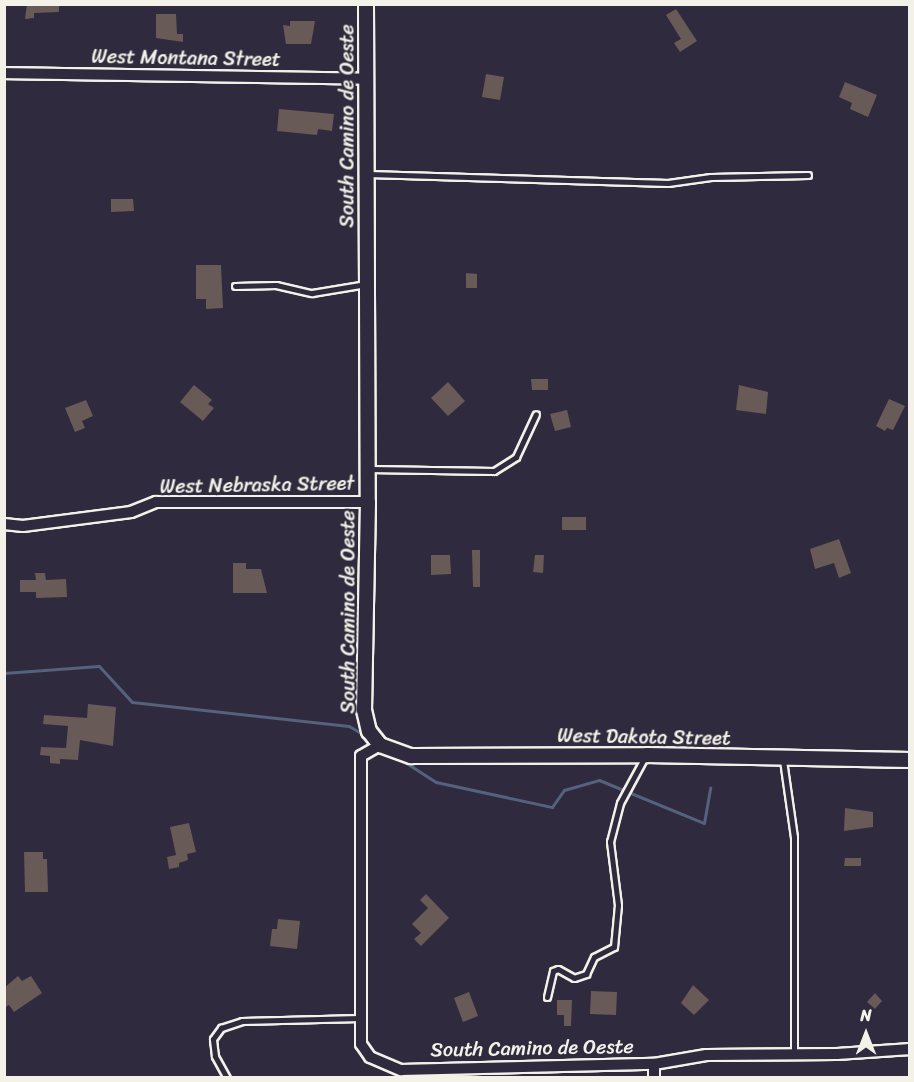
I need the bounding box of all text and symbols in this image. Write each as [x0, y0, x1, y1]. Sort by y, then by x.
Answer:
street label: South Camino de Oeste [335, 24, 359, 228]
street label: West Montana Street [91, 44, 281, 72]
street label: West Nebraska Street [160, 471, 354, 499]
street label: South Camino de Oeste [336, 510, 360, 714]
street label: West Dakota Street [557, 723, 731, 751]
text: N [860, 1001, 872, 1030]
north arrow [836, 1004, 896, 1064]
street label: South Camino de Oeste [429, 1034, 635, 1062]

